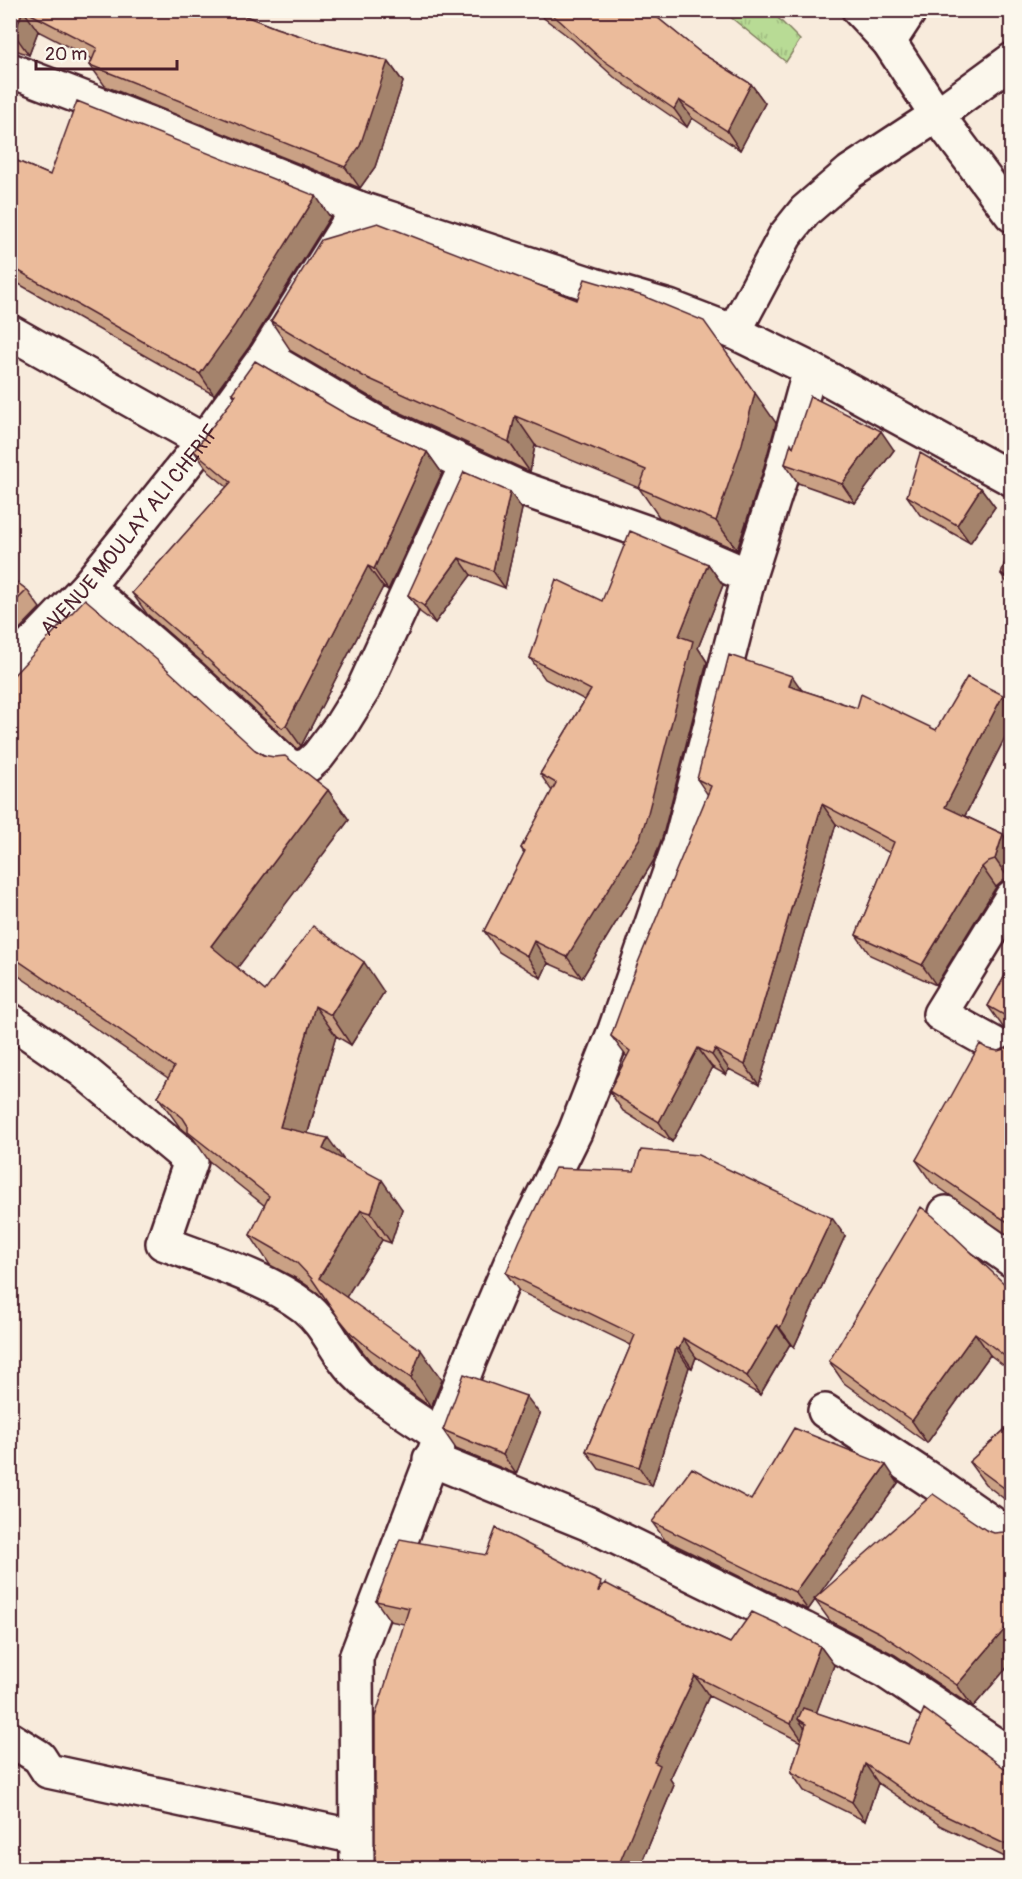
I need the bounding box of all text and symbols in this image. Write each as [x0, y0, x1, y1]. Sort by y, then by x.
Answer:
scale bar [36, 33, 177, 71]
text: 20 m [45, 43, 87, 66]
street label: AVENUE MOULAY ALI CHERIF [34, 419, 225, 641]

